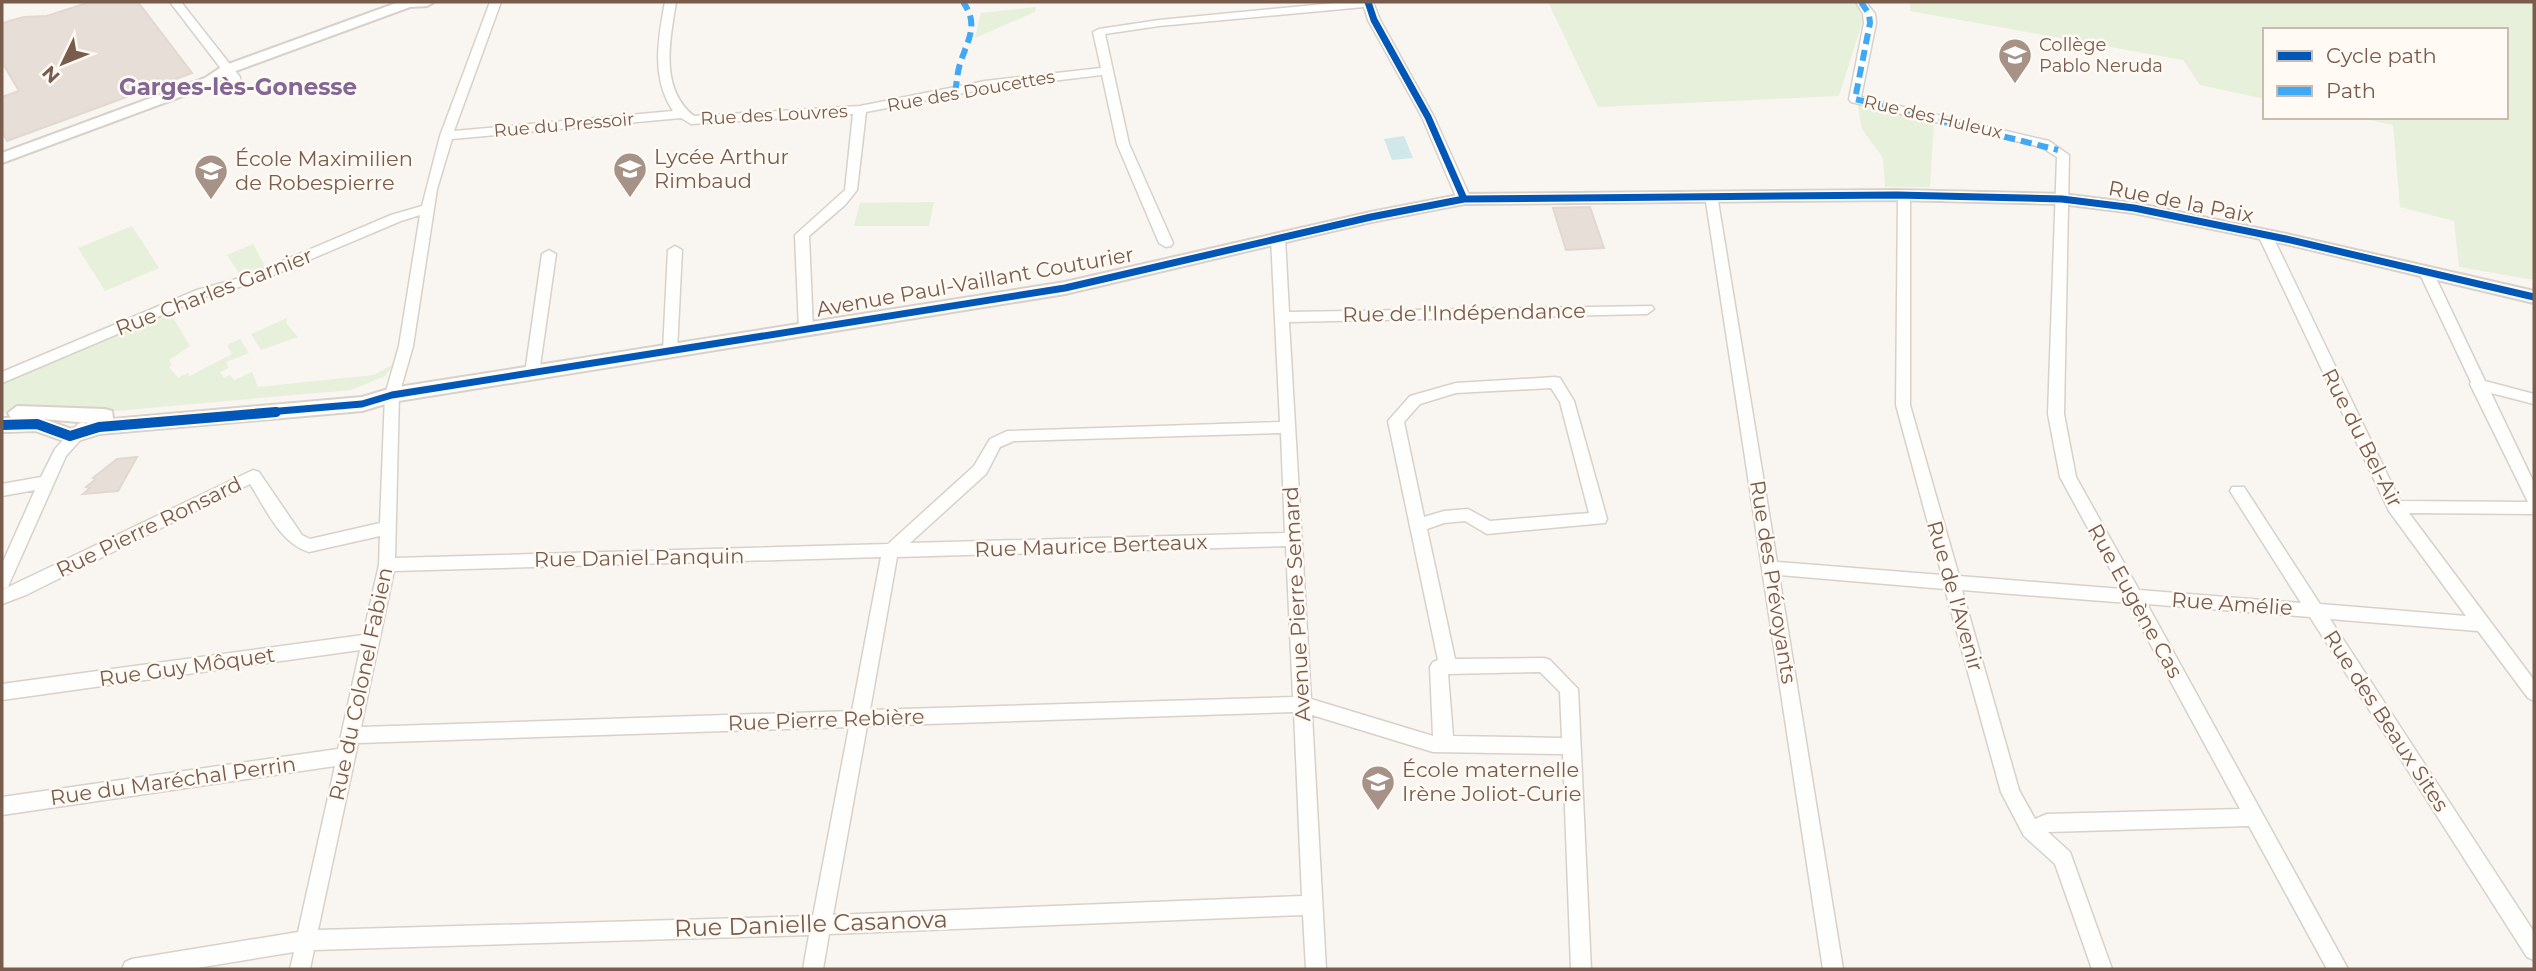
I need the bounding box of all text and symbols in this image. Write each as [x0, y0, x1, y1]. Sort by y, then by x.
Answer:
north arrow [28, 28, 98, 98]
legend [2263, 28, 2508, 119]
place label: Collège Pablo Neruda [2039, 34, 2163, 77]
school or university icon: Collège Pablo Neruda [1996, 36, 2034, 85]
text: Cycle path [2326, 43, 2437, 68]
text: N [37, 61, 65, 88]
street label: Rue des Doucettes [885, 65, 1057, 117]
district label: Garges-lès-Gonesse [119, 73, 357, 101]
text: Path [2326, 78, 2376, 103]
street label: Rue des Huleux [1862, 90, 2005, 144]
street label: Rue des Louvres [700, 100, 848, 130]
street label: Rue du Pressoir [493, 108, 635, 142]
place label: Lycée Arthur Rimbaud [654, 144, 789, 193]
place label: École Maximilien de Robespierre [235, 146, 413, 195]
school or university icon: Lycée Arthur Rimbaud [611, 150, 649, 199]
school or university icon: École Maximilien de Robespierre [192, 152, 230, 201]
street label: Rue de la Paix [2106, 175, 2256, 228]
street label: Avenue Paul-Vaillant Couturier [814, 241, 1136, 322]
street label: Rue Charles Garnier [112, 242, 316, 341]
street label: Rue de l'Indépendance [1342, 298, 1586, 327]
street label: Rue du Bel-Air [2317, 364, 2408, 511]
street label: Rue Pierre Ronsard [52, 471, 246, 582]
street label: Rue des Prévoyants [1745, 478, 1802, 685]
street label: Avenue Pierre Semard [1278, 486, 1315, 722]
street label: Rue de l'Avenir [1922, 518, 1989, 674]
street label: Rue Eugène Cas [2083, 519, 2188, 682]
street label: Rue Maurice Berteaux [974, 529, 1208, 562]
street label: Rue Daniel Panquin [534, 543, 744, 572]
street label: Rue du Colonel Fabien [324, 565, 397, 803]
street label: Rue Amélie [2171, 587, 2294, 620]
street label: Rue des Beaux Sites [2318, 625, 2454, 816]
street label: Rue Guy Môquet [97, 642, 277, 691]
street label: Rue Pierre Rebière [727, 704, 925, 735]
street label: Rue du Maréchal Perrin [48, 751, 297, 810]
place label: École maternelle Irène Joliot-Curie [1402, 757, 1581, 806]
school or university icon: École maternelle Irène Joliot-Curie [1359, 763, 1397, 812]
street label: Rue Danielle Casanova [674, 904, 948, 943]

